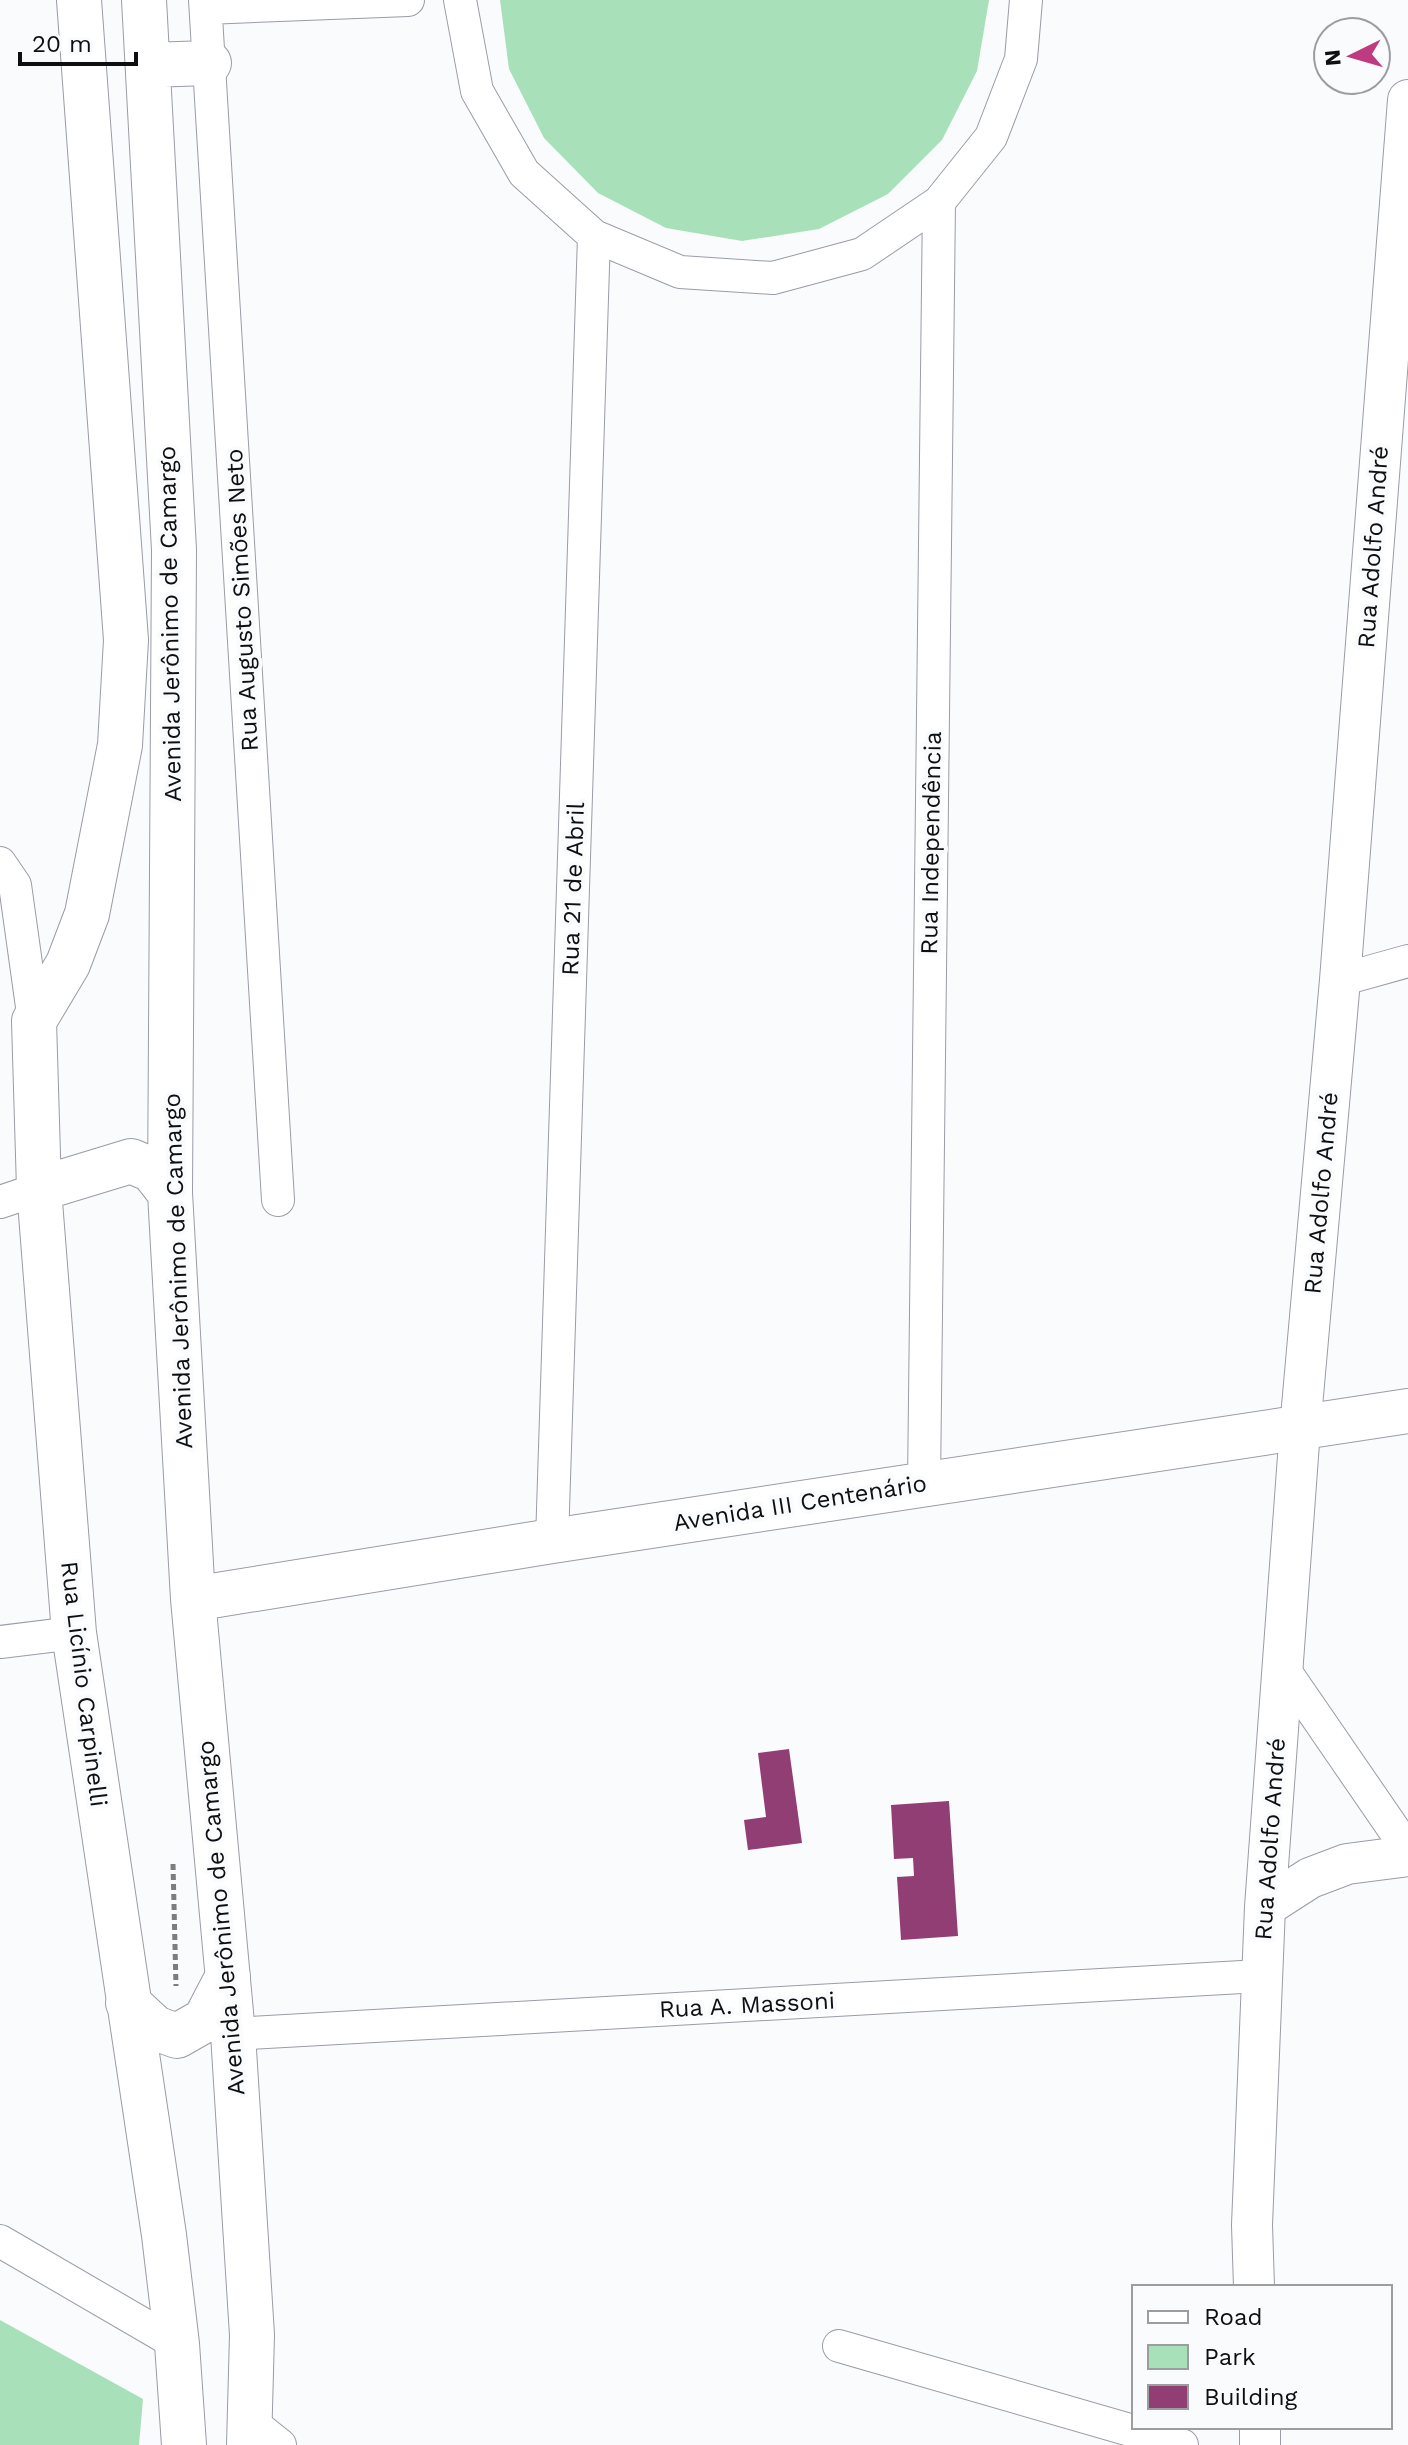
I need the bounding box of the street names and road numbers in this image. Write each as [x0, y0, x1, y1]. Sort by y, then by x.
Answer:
street label: Rua Adolfo André [1352, 445, 1394, 649]
street label: Avenida Jerônimo de Camargo [153, 446, 187, 802]
street label: Rua Augusto Simões Neto [220, 448, 264, 752]
street label: Rua Independência [915, 731, 947, 955]
street label: Rua 21 de Abril [556, 801, 590, 976]
street label: Rua Adolfo André [1298, 1091, 1344, 1295]
street label: Avenida Jerônimo de Camargo [158, 1093, 198, 1449]
street label: Avenida III Centenário [671, 1469, 929, 1537]
street label: Rua Licínio Carpinelli [55, 1560, 113, 1808]
street label: Rua Adolfo André [1249, 1737, 1291, 1941]
street label: Avenida Jerônimo de Camargo [192, 1739, 250, 2097]
street label: Rua A. Massoni [658, 1986, 836, 2024]

